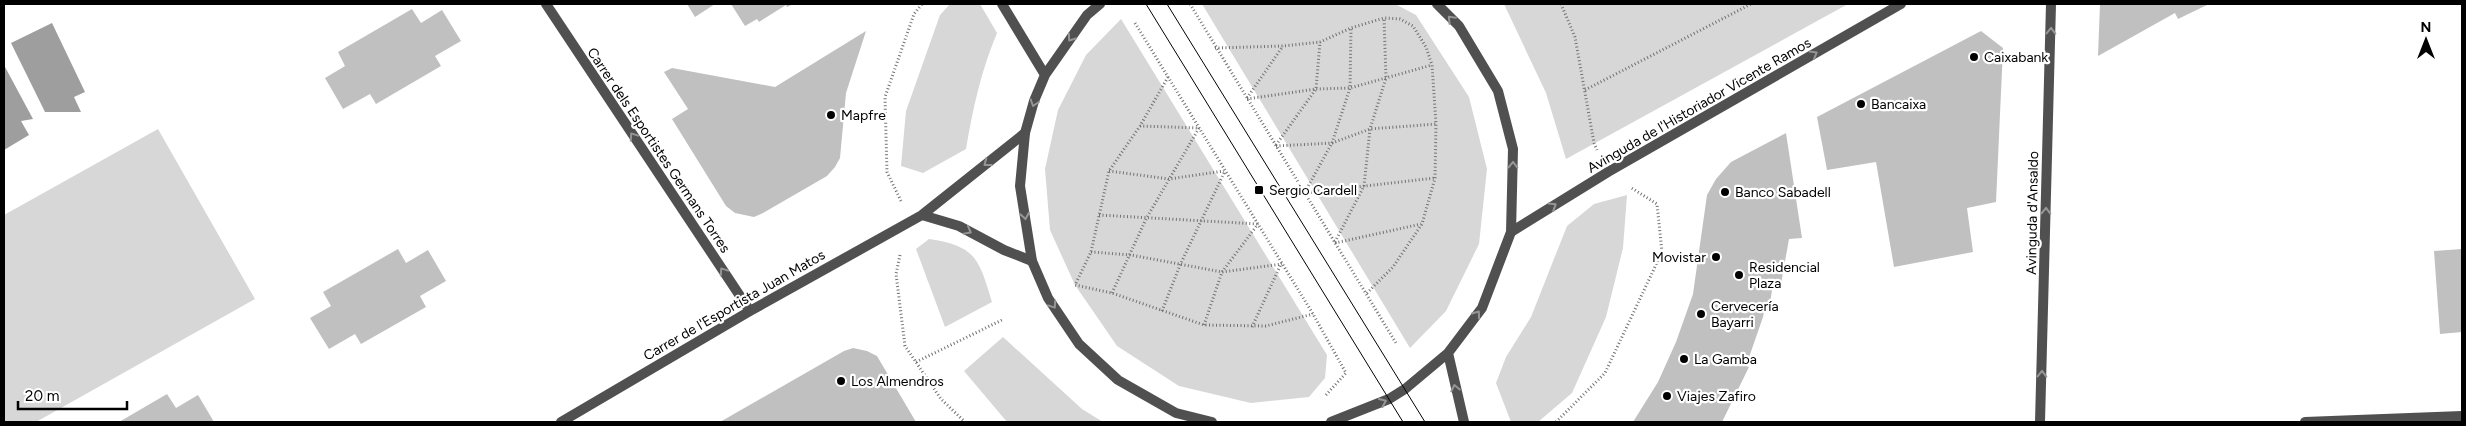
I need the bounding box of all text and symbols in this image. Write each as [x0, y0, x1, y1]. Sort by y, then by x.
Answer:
one-way arrow [1448, 15, 1457, 24]
north arrow [2401, 15, 2451, 65]
text: N [2421, 19, 2431, 36]
one-way arrow [2045, 27, 2056, 35]
one-way arrow [1068, 32, 1077, 41]
street label: Avinguda de l'Historiador Vicente Ramos [1584, 34, 1814, 177]
street label: Carrer dels Esportistes Germans Torres [583, 44, 734, 256]
place label: Caixabank [1984, 49, 2048, 66]
one-way arrow [1809, 50, 1818, 60]
marker: Caixabank [1968, 51, 1980, 63]
place label: Bancaixa [1871, 96, 1926, 113]
marker: Bancaixa [1855, 98, 1867, 110]
one-way arrow [1030, 99, 1040, 107]
place label: Mapfre [841, 107, 886, 124]
marker: Mapfre [825, 109, 837, 121]
one-way arrow [630, 132, 639, 141]
street label: Avinguda d'Ansaldo [2023, 151, 2042, 275]
one-way arrow [984, 157, 993, 165]
one-way arrow [1508, 161, 1518, 169]
place label: Sergio Cardell [1269, 182, 1357, 199]
marker: Sergio Cardell [1253, 184, 1265, 196]
place label: Banco Sabadell [1735, 184, 1831, 201]
marker: Banco Sabadell [1719, 186, 1731, 198]
one-way arrow [1547, 203, 1556, 212]
one-way arrow [2041, 207, 2051, 214]
one-way arrow [1019, 212, 1030, 220]
one-way arrow [963, 224, 972, 234]
street label: Carrer de l'Esportista Juan Matos [640, 246, 828, 365]
place label: Movistar [1652, 249, 1706, 266]
marker: Movistar [1710, 251, 1722, 263]
place label: Residencial Plaza [1749, 259, 1820, 292]
one-way arrow [720, 267, 729, 277]
marker: Residencial Plaza [1733, 269, 1745, 281]
place label: Cervecería Bayarri [1711, 298, 1779, 331]
one-way arrow [1047, 300, 1056, 309]
marker: Cervecería Bayarri [1695, 308, 1707, 320]
one-way arrow [1471, 310, 1480, 320]
place label: La Gamba [1694, 351, 1757, 368]
marker: La Gamba [1678, 353, 1690, 365]
one-way arrow [2036, 369, 2047, 377]
place label: Los Almendros [851, 373, 944, 390]
marker: Los Almendros [835, 375, 847, 387]
scale bar [18, 378, 126, 410]
one-way arrow [1450, 383, 1461, 392]
text: 20 m [25, 387, 59, 405]
place label: Viajes Zafiro [1677, 388, 1756, 405]
marker: Viajes Zafiro [1661, 390, 1673, 402]
one-way arrow [1378, 397, 1387, 408]

